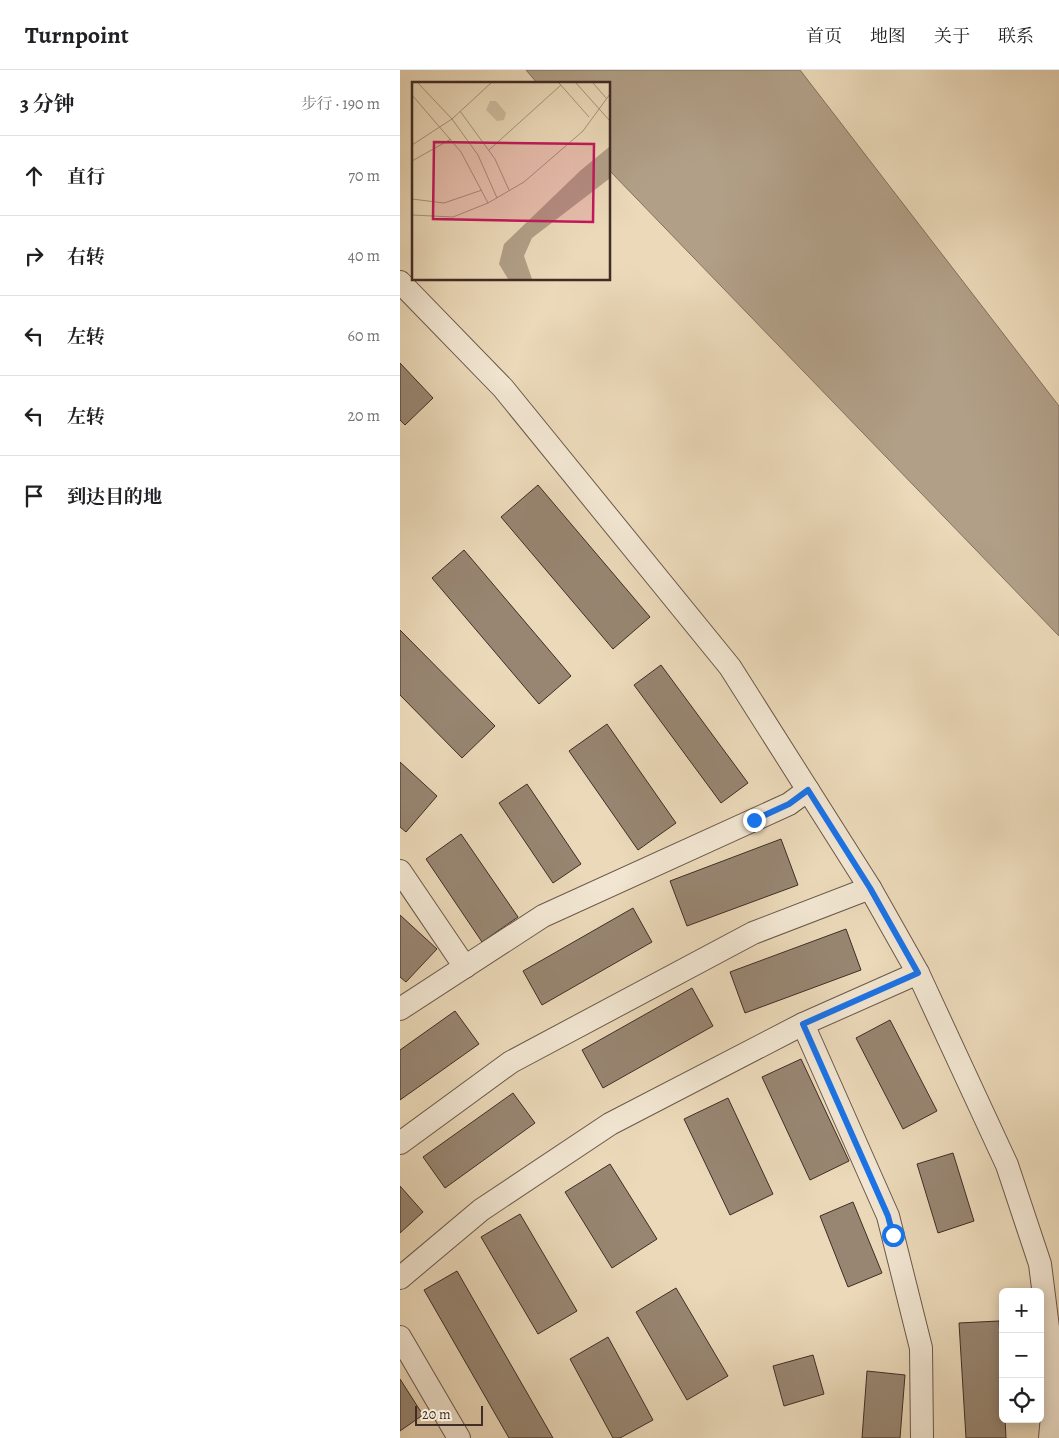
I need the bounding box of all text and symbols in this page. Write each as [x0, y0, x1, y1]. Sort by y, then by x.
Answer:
text: Turnpoint [25, 19, 129, 51]
text: 首页 [806, 24, 842, 48]
text: 地图 [870, 24, 906, 48]
text: 关于 [934, 24, 970, 48]
text: 联系 [998, 24, 1034, 48]
inset map [412, 82, 610, 280]
text: 3 分钟 [20, 90, 75, 118]
text: 步行 · 190 m [301, 93, 380, 115]
icon: ahead [20, 162, 48, 190]
text: 直行 [67, 164, 105, 190]
text: 70 m [348, 165, 380, 187]
icon: right [20, 242, 48, 270]
text: 右转 [67, 244, 105, 270]
text: 40 m [348, 245, 380, 267]
icon: left [20, 322, 48, 350]
text: 左转 [67, 324, 105, 350]
text: 60 m [348, 325, 380, 347]
icon: left [20, 402, 48, 430]
text: 左转 [67, 404, 105, 430]
text: 20 m [347, 405, 380, 427]
icon: arrive [20, 482, 48, 510]
text: 到达目的地 [67, 484, 162, 510]
route end [743, 809, 766, 832]
route start [882, 1224, 905, 1247]
map controls [999, 1288, 1044, 1423]
button: + [999, 1288, 1044, 1333]
button: − [999, 1333, 1044, 1378]
button: locate [999, 1378, 1044, 1423]
scale bar [415, 1403, 482, 1426]
text: 20 m [422, 1405, 451, 1424]

